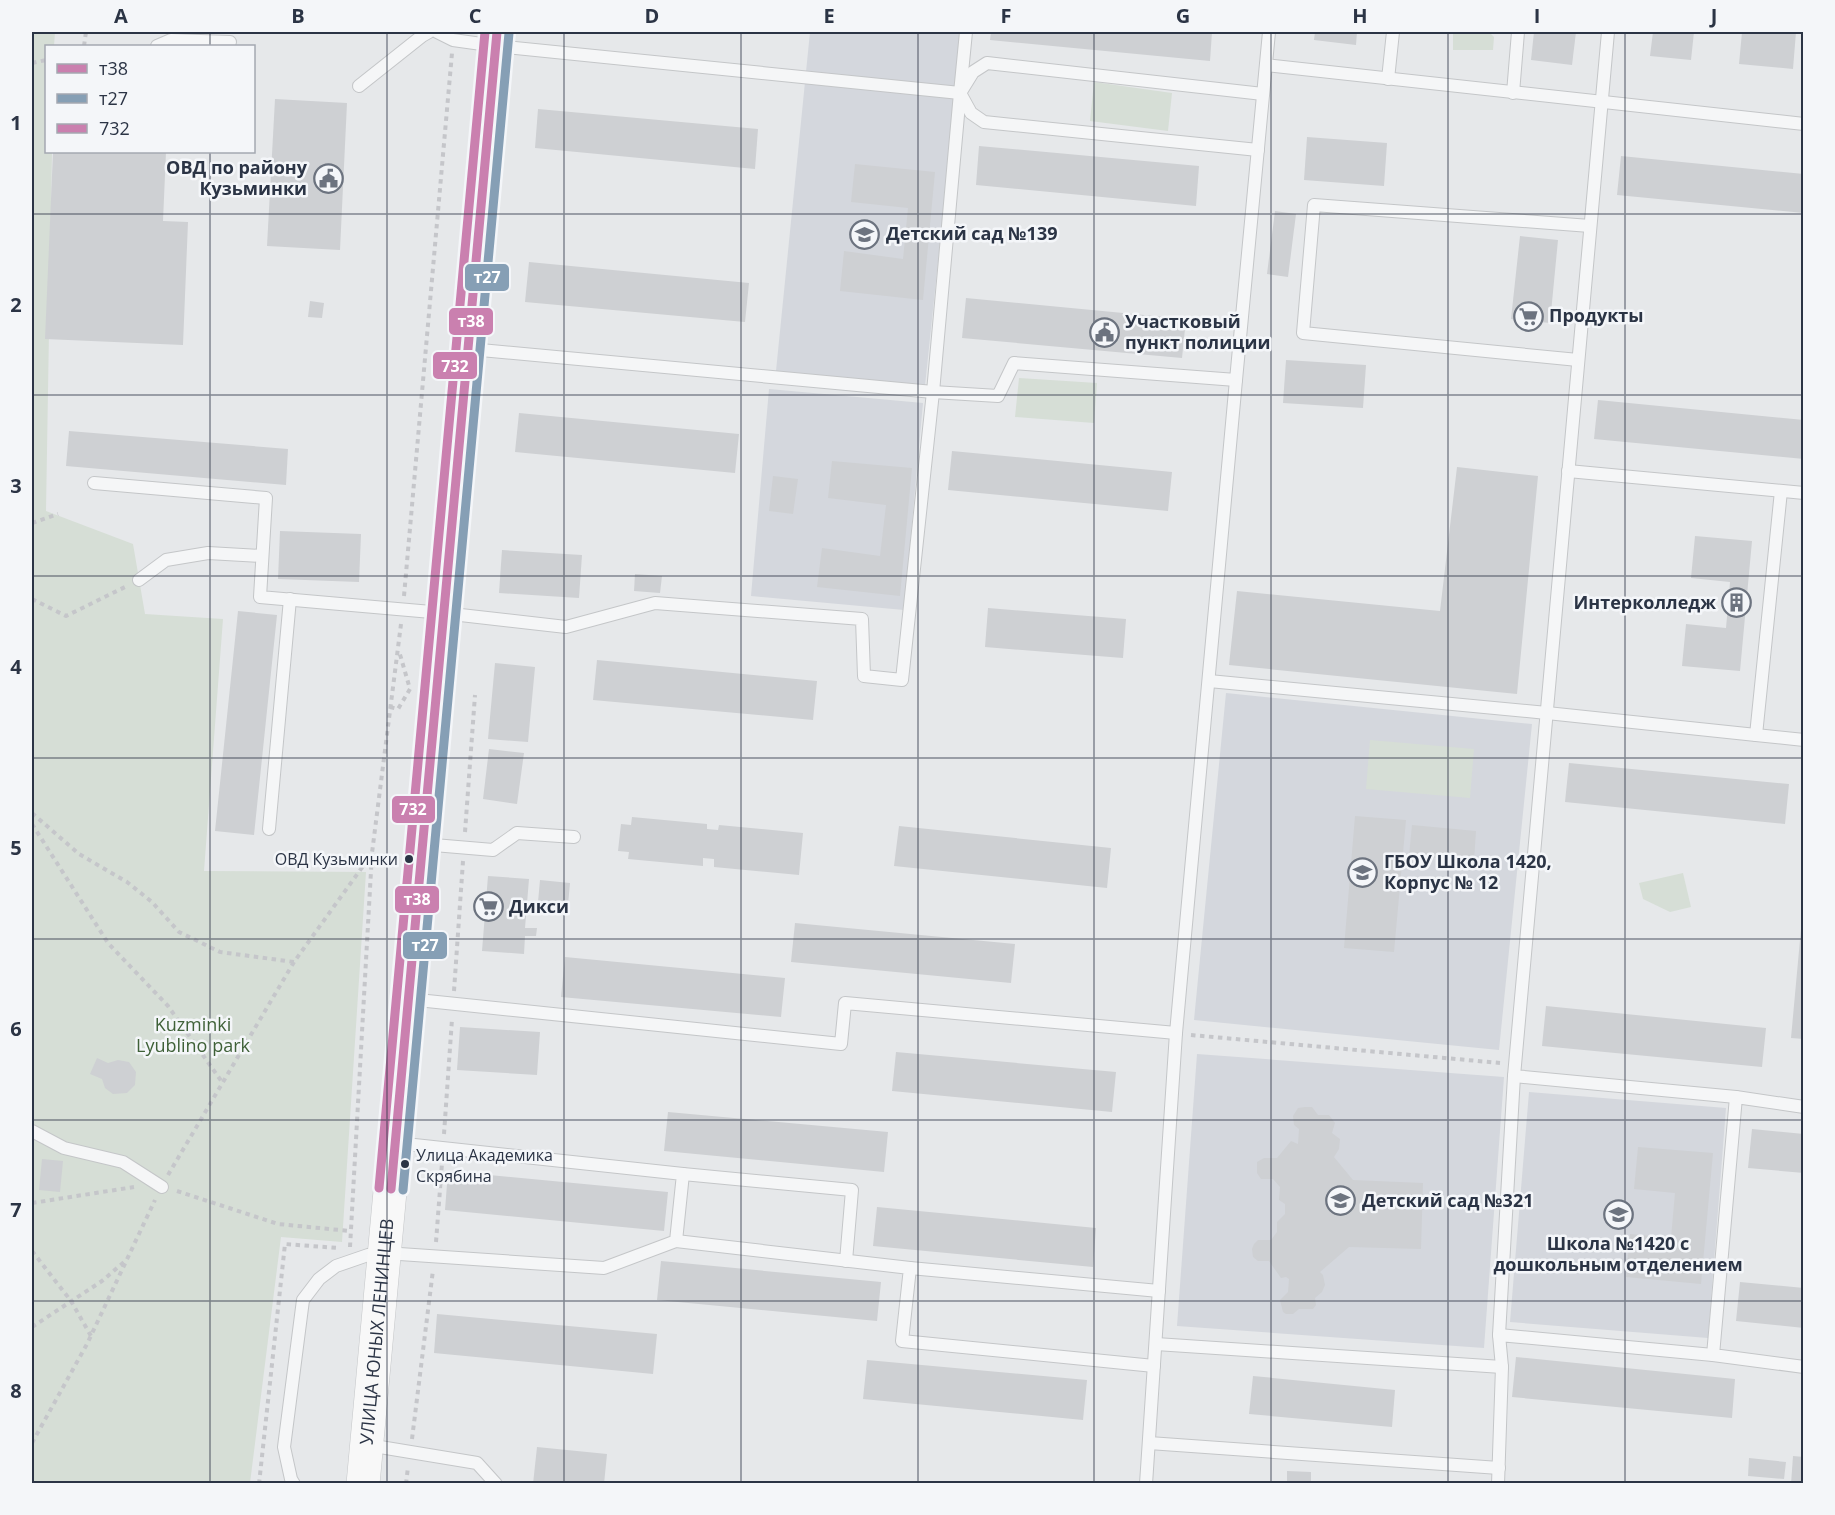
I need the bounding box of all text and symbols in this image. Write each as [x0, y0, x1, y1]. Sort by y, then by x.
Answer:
text: A [114, 2, 128, 29]
text: B [291, 2, 305, 29]
text: C [469, 2, 482, 29]
text: D [645, 2, 659, 29]
text: E [823, 2, 835, 29]
text: F [1001, 2, 1011, 29]
text: G [1176, 2, 1190, 29]
text: H [1352, 2, 1368, 29]
text: I [1534, 2, 1540, 29]
text: J [1709, 2, 1717, 29]
legend [45, 45, 255, 153]
text: т38 [99, 56, 128, 80]
text: т27 [99, 86, 128, 110]
text: 1 [10, 109, 22, 136]
text: 732 [99, 116, 130, 140]
place label: ОВД по району Кузьминки [166, 155, 308, 200]
public building icon: ОВД по району Кузьминки [312, 162, 344, 194]
school or university icon: Детский сад №139 [849, 218, 881, 250]
place label: Детский сад №139 [886, 221, 1057, 245]
line badge: т27 [464, 263, 510, 292]
text: т27 [473, 266, 501, 288]
text: 2 [10, 291, 22, 318]
supermarket icon: Продукты [1512, 300, 1544, 332]
place label: Продукты [1549, 303, 1644, 327]
line badge: т38 [448, 307, 494, 336]
place label: Участковый пункт полиции [1125, 309, 1270, 354]
text: т38 [457, 310, 485, 332]
public building icon: Участковый пункт полиции [1088, 316, 1120, 348]
line badge: 732 [432, 351, 478, 380]
text: 732 [441, 355, 469, 377]
text: 3 [10, 472, 22, 499]
building icon: Интерколледж [1721, 587, 1753, 619]
place label: Интерколледж [1573, 590, 1716, 614]
text: 4 [10, 653, 22, 680]
line badge: 732 [391, 795, 436, 824]
text: 732 [399, 798, 427, 820]
text: 5 [10, 834, 22, 861]
place label: ОВД Кузьминки [275, 848, 398, 870]
place label: ГБОУ Школа 1420, Корпус № 12 [1384, 849, 1552, 894]
marker: ОВД Кузьминки [403, 853, 415, 865]
school or university icon: ГБОУ Школа 1420, Корпус № 12 [1347, 856, 1379, 888]
line badge: т38 [394, 885, 440, 914]
text: т38 [403, 888, 431, 910]
supermarket icon: Дикси [472, 891, 504, 923]
place label: Дикси [509, 894, 569, 918]
line badge: т27 [402, 931, 448, 960]
text: т27 [411, 934, 439, 956]
park label: Kuzminki Lyublino park [136, 1012, 250, 1057]
text: 6 [10, 1015, 22, 1042]
place label: Улица Академика Скрябина [416, 1144, 553, 1187]
marker: Улица Академика Скрябина [399, 1158, 411, 1170]
school or university icon: Детский сад №321 [1325, 1185, 1357, 1217]
place label: Детский сад №321 [1362, 1188, 1533, 1212]
text: 7 [10, 1196, 22, 1223]
school or university icon: Школа №1420 с дошкольным отделением [1602, 1199, 1634, 1231]
street label: УЛИЦА ЮНЫХ ЛЕНИНЦЕВ [354, 1217, 398, 1446]
place label: Школа №1420 с дошкольным отделением [1493, 1231, 1743, 1276]
text: 8 [10, 1377, 22, 1404]

